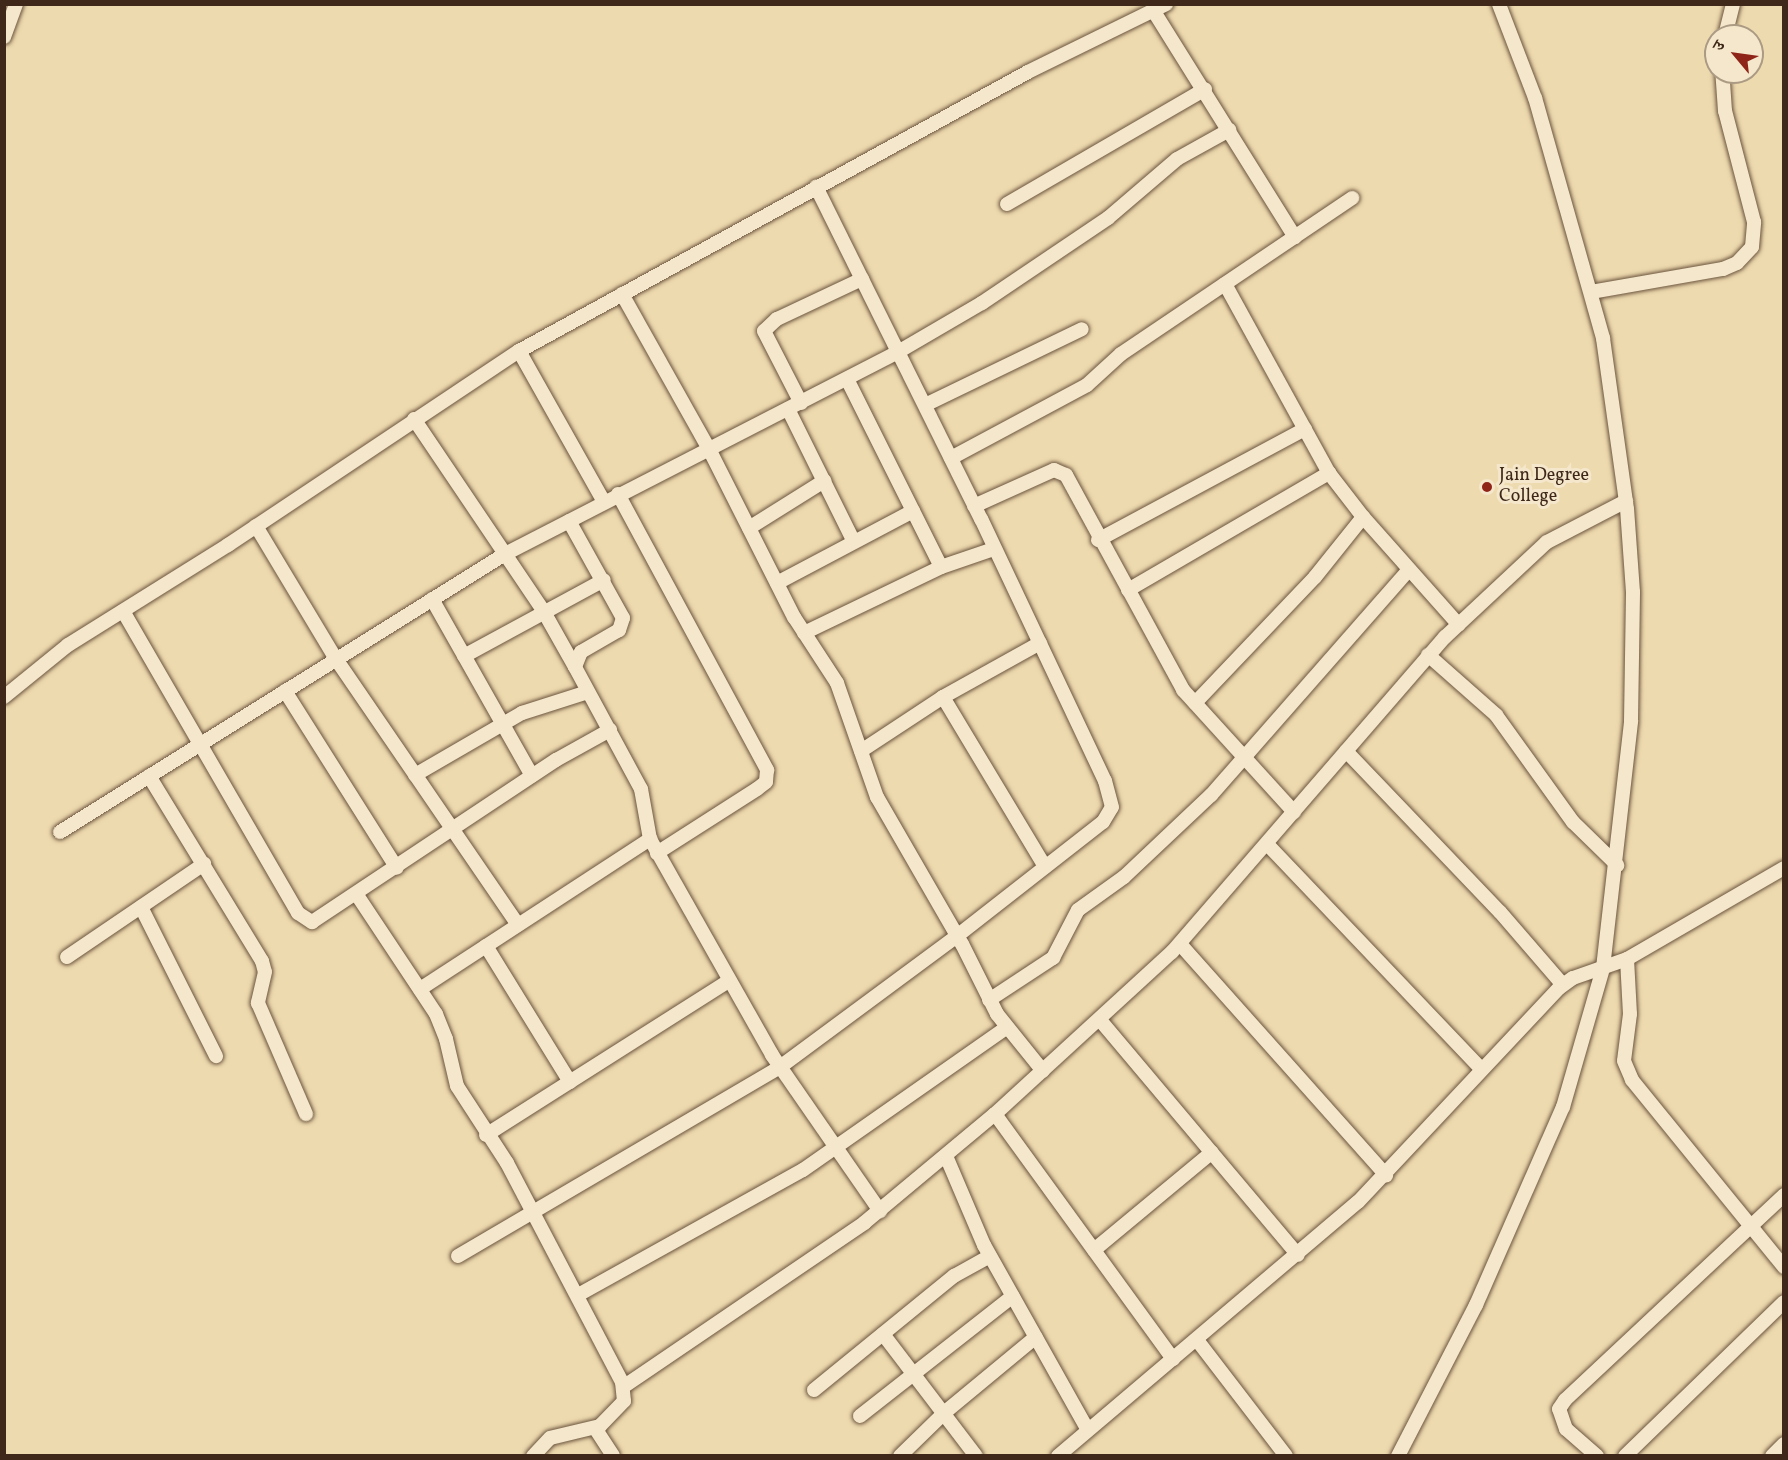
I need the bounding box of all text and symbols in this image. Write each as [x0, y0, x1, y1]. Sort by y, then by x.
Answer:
north arrow [1704, 24, 1764, 84]
text: उ [1708, 37, 1732, 55]
place label: Jain Degree College [1499, 466, 1589, 508]
marker: Jain Degree College [1480, 480, 1494, 494]

